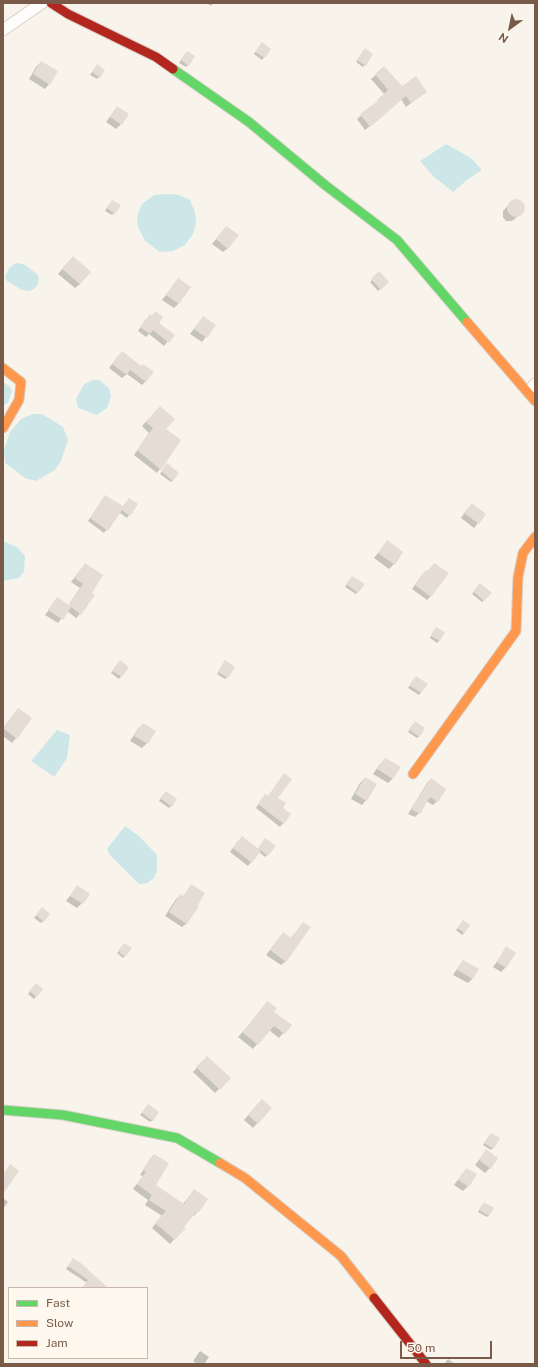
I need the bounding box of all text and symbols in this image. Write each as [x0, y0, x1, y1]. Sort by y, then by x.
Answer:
north arrow [490, 8, 530, 48]
text: N [497, 31, 510, 45]
legend [8, 1287, 148, 1359]
text: Fast [46, 1296, 70, 1310]
text: Slow [46, 1316, 73, 1330]
scale bar [402, 1333, 494, 1359]
text: Jam [46, 1336, 68, 1350]
text: 50 m [407, 1341, 435, 1355]

